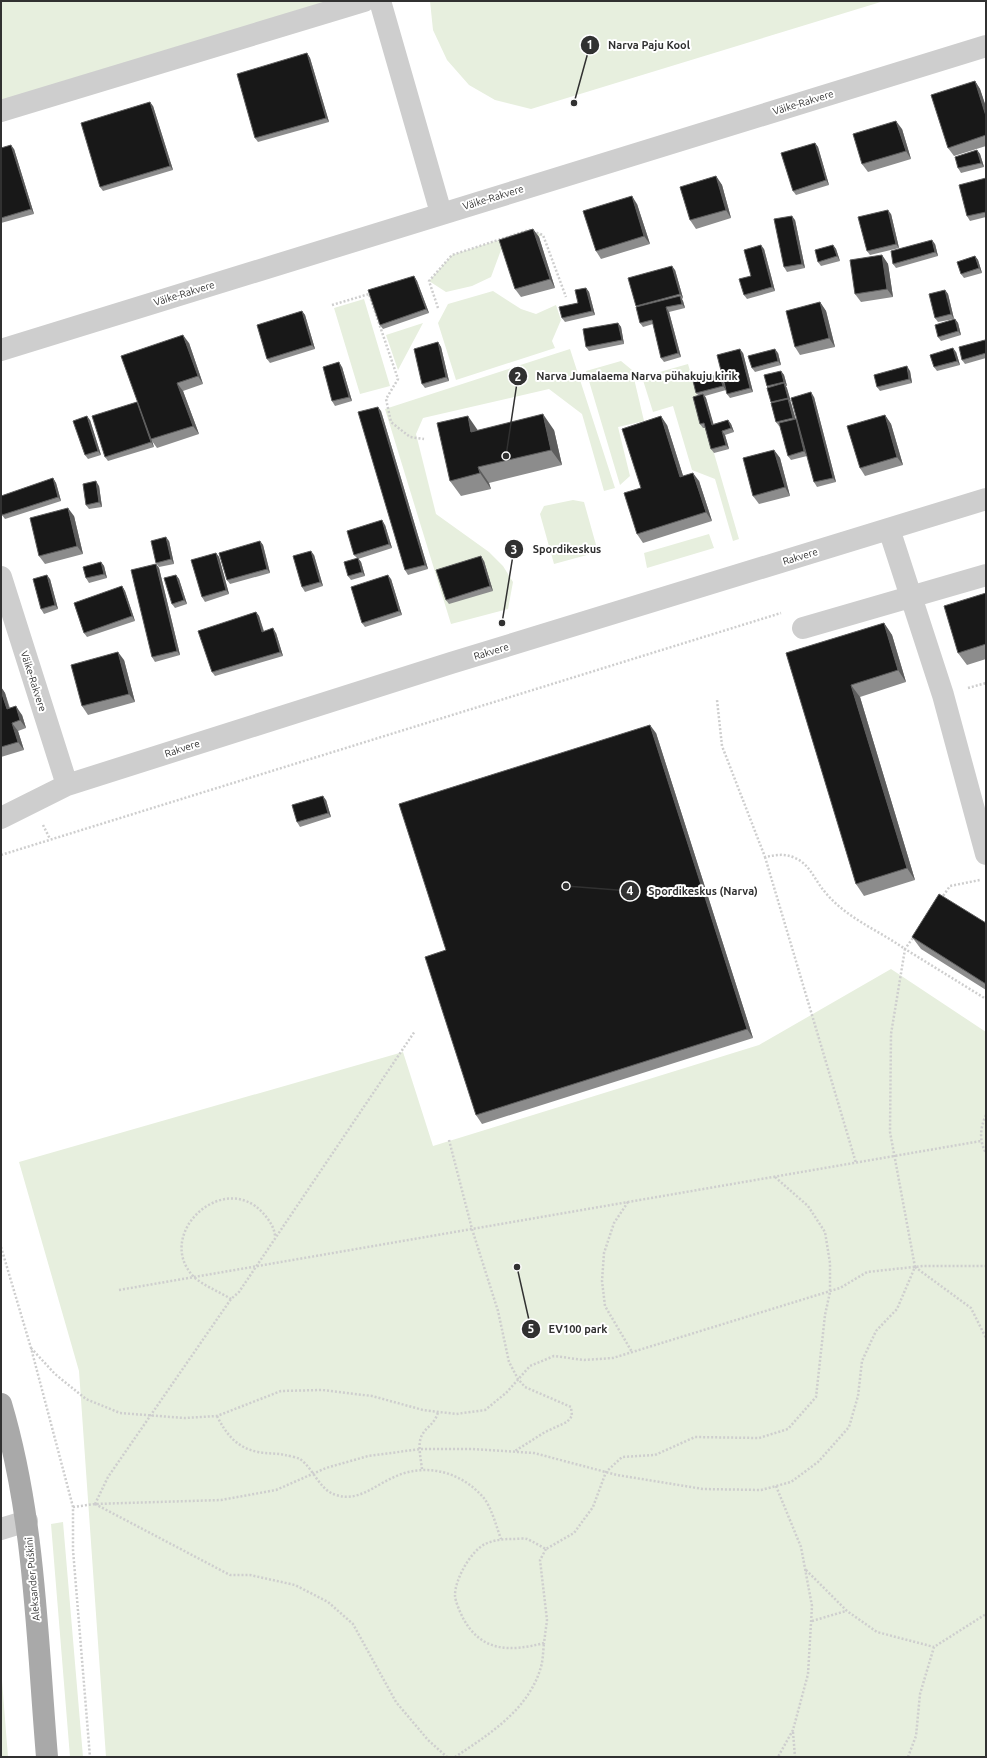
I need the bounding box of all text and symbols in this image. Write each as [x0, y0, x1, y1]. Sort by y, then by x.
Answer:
callout: Narva Paju Kool [580, 33, 698, 56]
text: 1 [587, 38, 593, 51]
text: Narva Paju Kool [608, 39, 691, 51]
street label: Väike-Rakvere [771, 88, 835, 117]
street label: Väike-Rakvere [461, 183, 525, 212]
street label: Väike-Rakvere [152, 279, 216, 308]
callout: Narva Jumalaema Narva pühakuju kirik [508, 365, 746, 388]
text: 2 [515, 370, 522, 383]
text: Narva Jumalaema Narva pühakuju kirik [536, 370, 739, 382]
callout: Spordikeskus [504, 538, 609, 561]
text: 3 [511, 543, 517, 556]
text: Spordikeskus [533, 543, 601, 555]
street label: Rakvere [781, 546, 819, 567]
street label: Rakvere [472, 641, 510, 662]
street label: Väike-Rakvere [19, 649, 49, 713]
street label: Rakvere [163, 738, 201, 759]
callout: Spordikeskus (Narva) [620, 880, 765, 903]
text: 4 [627, 884, 634, 897]
text: Spordikeskus (Narva) [648, 885, 758, 898]
callout: EV100 park [521, 1317, 616, 1340]
text: 5 [528, 1322, 535, 1335]
text: EV100 park [549, 1323, 608, 1335]
street label: Aleksander Puškini [23, 1537, 42, 1621]

